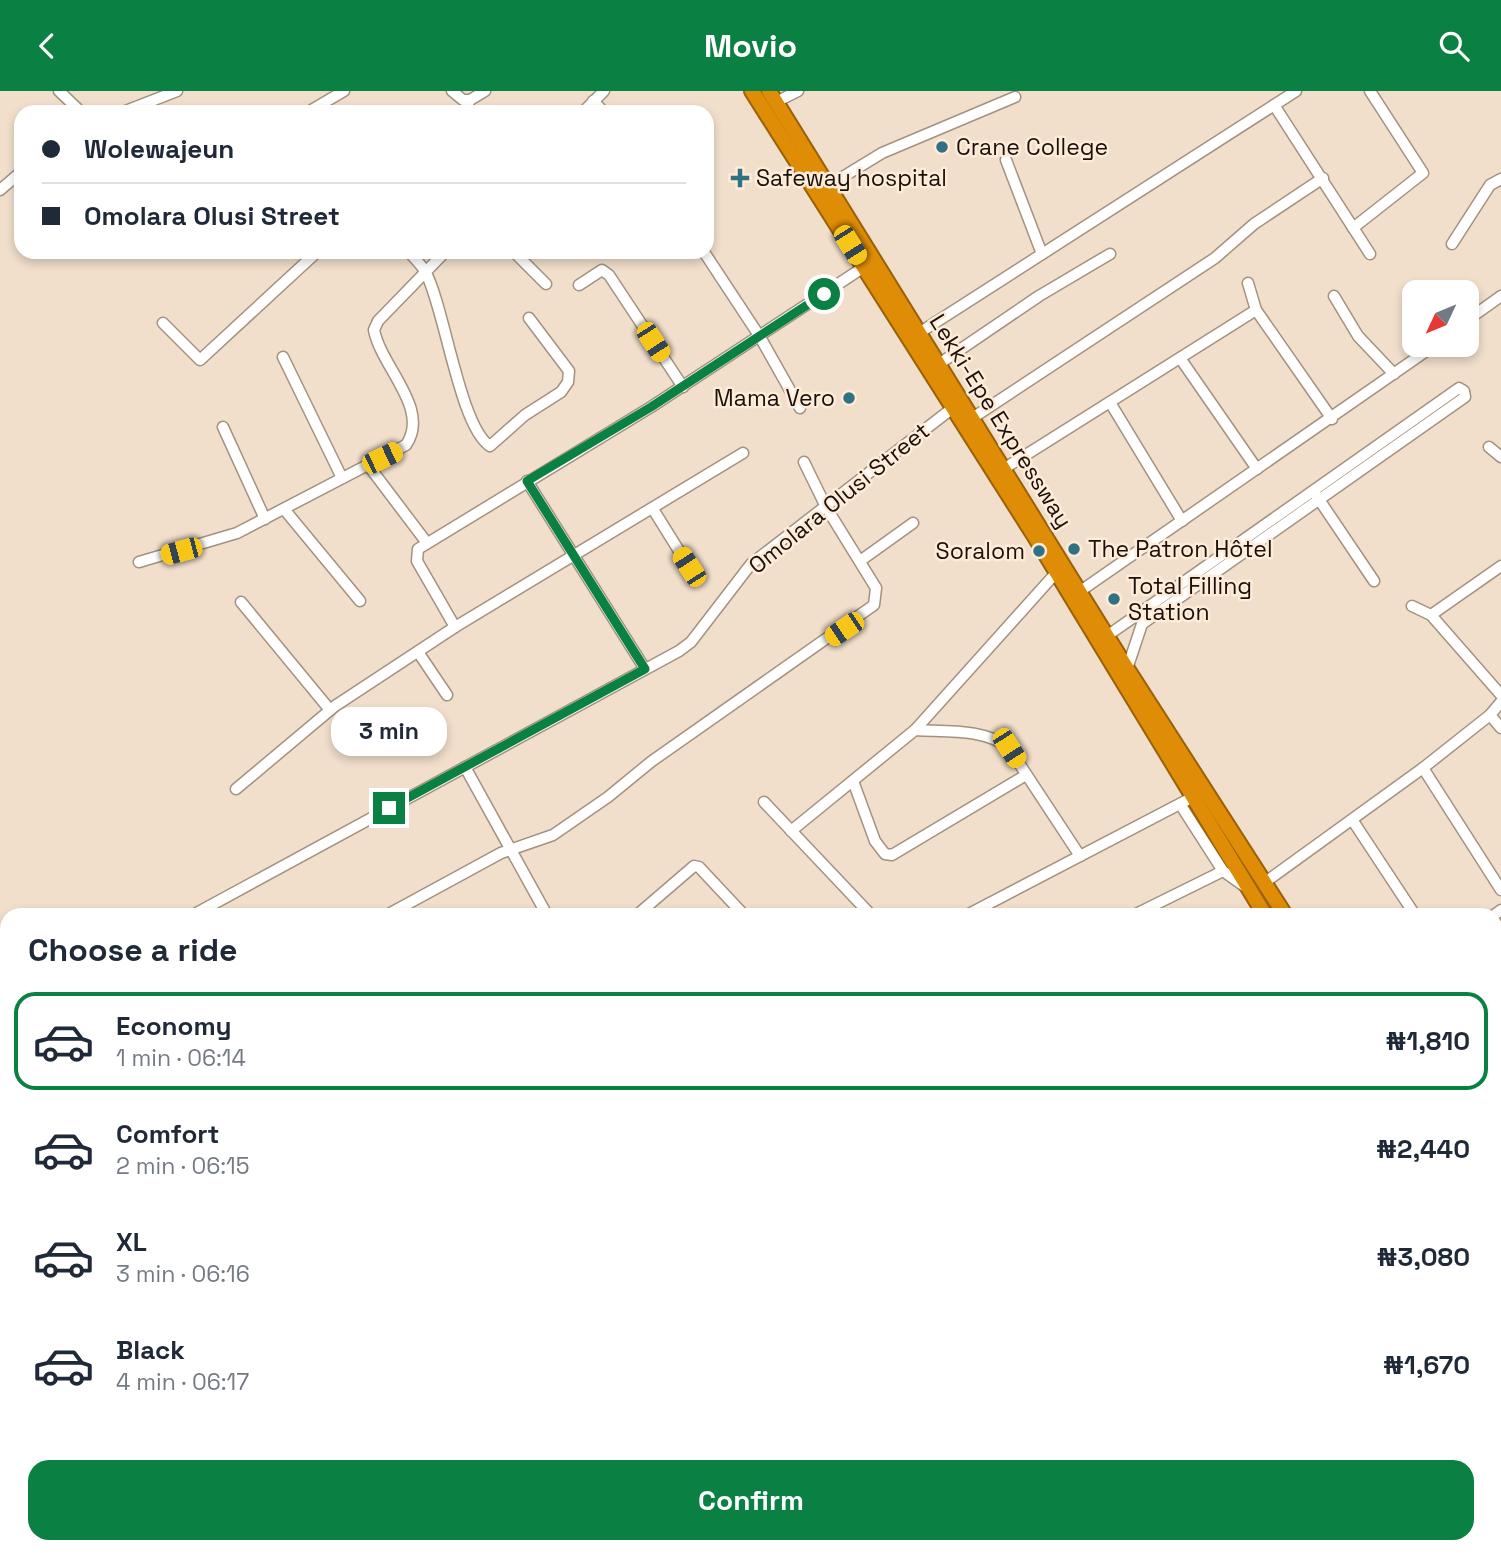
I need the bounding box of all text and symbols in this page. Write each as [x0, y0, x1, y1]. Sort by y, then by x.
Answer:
text: Movio [704, 26, 797, 66]
icon: back [28, 27, 66, 65]
icon: search [1435, 27, 1473, 65]
text: Wolewajeun [84, 132, 234, 166]
place label: Crane College [956, 132, 1108, 162]
marker: Crane College [934, 139, 950, 155]
place label: Safeway hospital [756, 163, 947, 193]
marker: Safeway hospital [730, 168, 750, 188]
text: Omolara Olusi Street [84, 199, 340, 233]
car [830, 222, 871, 268]
route start [808, 278, 840, 310]
north arrow [1402, 280, 1479, 357]
map controls [1402, 280, 1479, 357]
street label: Lekki-Epe Expressway [923, 308, 1079, 534]
car [633, 319, 674, 365]
place label: Mama Vero [714, 383, 835, 413]
marker: Mama Vero [841, 390, 857, 406]
street label: Omolara Olusi Street [742, 416, 936, 580]
car [359, 439, 406, 477]
place label: The Patron Hôtel [1088, 534, 1273, 564]
car [158, 535, 205, 567]
place label: Soralom [936, 536, 1025, 566]
marker: The Patron Hôtel [1066, 541, 1082, 557]
marker: Soralom [1031, 543, 1047, 559]
car [669, 544, 710, 590]
place label: Total Filling Station [1128, 571, 1252, 627]
marker: Total Filling Station [1106, 591, 1122, 607]
car [821, 609, 868, 649]
callout: 3 min [331, 707, 447, 755]
text: 3 min [359, 716, 419, 746]
car [989, 725, 1030, 771]
route end [373, 792, 405, 824]
text: Choose a ride [28, 930, 238, 970]
text: Economy [116, 1009, 232, 1043]
icon: car [32, 1010, 95, 1073]
text: ₦1,810 [1385, 1024, 1470, 1058]
text: 1 min · 06:14 [116, 1043, 246, 1073]
text: Comfort [116, 1117, 219, 1151]
icon: car [32, 1118, 95, 1181]
text: ₦2,440 [1376, 1132, 1470, 1166]
text: 2 min · 06:15 [116, 1151, 249, 1181]
text: XL [116, 1225, 147, 1259]
icon: car [32, 1226, 95, 1289]
text: ₦3,080 [1377, 1240, 1470, 1274]
text: 3 min · 06:16 [116, 1259, 250, 1289]
text: Black [116, 1333, 185, 1367]
icon: car [32, 1334, 95, 1397]
text: ₦1,670 [1383, 1348, 1470, 1382]
text: 4 min · 06:17 [116, 1367, 249, 1397]
button: Confirm [28, 1460, 1474, 1540]

